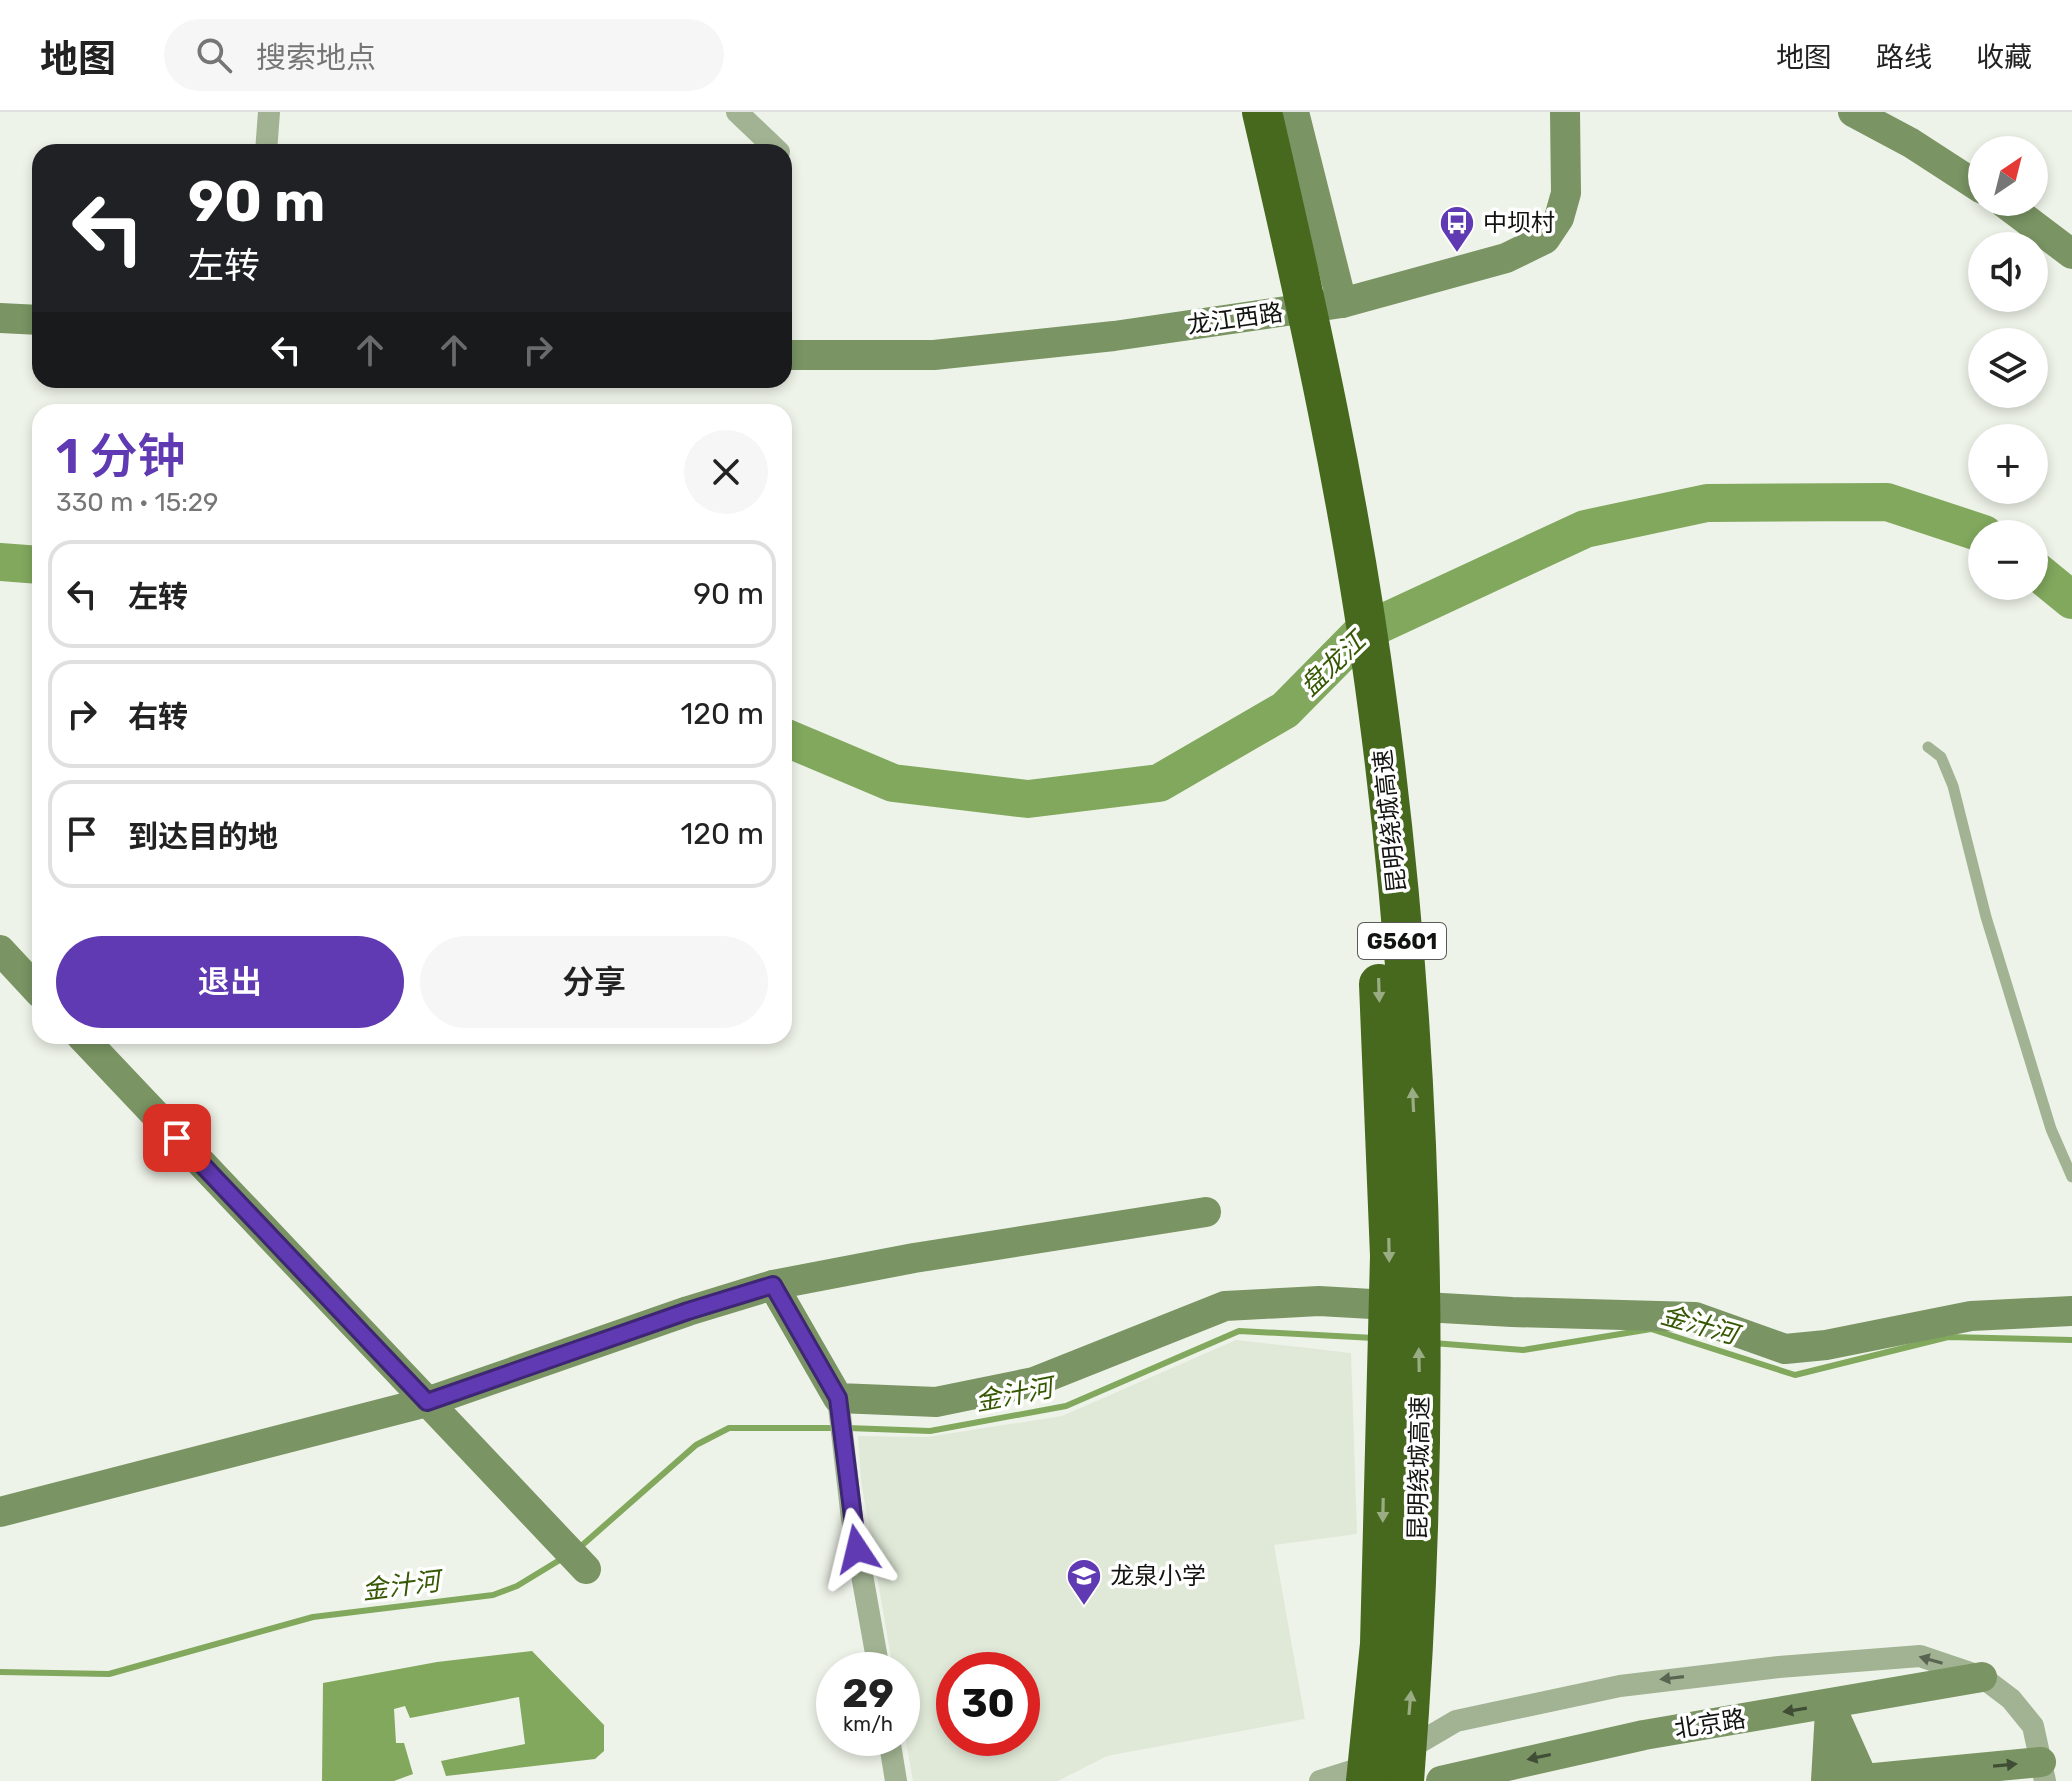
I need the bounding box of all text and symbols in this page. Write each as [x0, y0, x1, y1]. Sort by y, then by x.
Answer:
search box [164, 19, 724, 91]
icon: search [192, 33, 236, 77]
text: 地图 [40, 36, 116, 82]
text: 搜索地点 [256, 40, 376, 76]
text: 地图 [1776, 41, 1832, 74]
text: 路线 [1876, 41, 1932, 74]
text: 收藏 [1976, 41, 2032, 74]
north arrow [1968, 136, 2048, 216]
map controls [1968, 136, 2048, 600]
text: 90 m [188, 169, 325, 235]
icon: left [56, 176, 160, 280]
bus stop icon: 中坝村 [1438, 204, 1476, 254]
place label: 中坝村 [1483, 209, 1555, 237]
button: sound [1968, 232, 2048, 312]
text: 左转 [188, 244, 260, 287]
street label: 龙江西路 [1186, 298, 1284, 340]
icon: left [264, 328, 308, 372]
icon: ahead [348, 328, 392, 372]
icon: ahead [432, 328, 476, 372]
icon: right [516, 328, 560, 372]
button: layers [1968, 328, 2048, 408]
button: + [1968, 424, 2048, 504]
text: 1 分钟 [56, 428, 186, 485]
button: close [684, 430, 768, 514]
text: 330 m · 15:29 [56, 487, 218, 518]
button: − [1968, 520, 2048, 600]
icon: left [60, 572, 104, 616]
text: 90 m [693, 576, 764, 612]
text: 左转 [128, 579, 188, 615]
water label: 盘龙江 [1294, 624, 1374, 702]
icon: right [60, 692, 104, 736]
text: 120 m [680, 696, 764, 732]
text: 右转 [128, 699, 188, 735]
street label: 昆明绕城高速 [1369, 748, 1411, 894]
icon: arrive [60, 812, 104, 856]
text: 120 m [680, 816, 764, 852]
text: 到达目的地 [128, 819, 278, 855]
road number: G5601 [1358, 923, 1446, 959]
button: 退出 [56, 936, 404, 1028]
button: 分享 [420, 936, 768, 1028]
one-way arrow [1373, 978, 1386, 1003]
one-way arrow [1406, 1087, 1419, 1112]
pin [143, 1104, 211, 1172]
icon: arrive [155, 1116, 199, 1160]
one-way arrow [1383, 1238, 1395, 1263]
water label: 金汁河 [1657, 1299, 1746, 1352]
one-way arrow [1413, 1347, 1425, 1372]
water label: 金汁河 [973, 1371, 1060, 1418]
street label: 昆明绕城高速 [1404, 1396, 1434, 1540]
one-way arrow [1377, 1498, 1390, 1523]
position arrow [815, 1507, 899, 1591]
school or university icon: 龙泉小学 [1065, 1557, 1103, 1607]
place label: 龙泉小学 [1110, 1562, 1206, 1590]
water label: 金汁河 [360, 1565, 447, 1606]
speed limit sign: 30 [936, 1652, 1040, 1756]
one-way arrow [1918, 1653, 1942, 1666]
text: 29 [842, 1670, 894, 1717]
one-way arrow [1659, 1672, 1684, 1685]
one-way arrow [1404, 1690, 1417, 1715]
street label: 北京路 [1672, 1705, 1748, 1743]
one-way arrow [1782, 1705, 1807, 1717]
text: km/h [843, 1712, 893, 1736]
one-way arrow [1526, 1751, 1551, 1764]
one-way arrow [1992, 1758, 2017, 1771]

